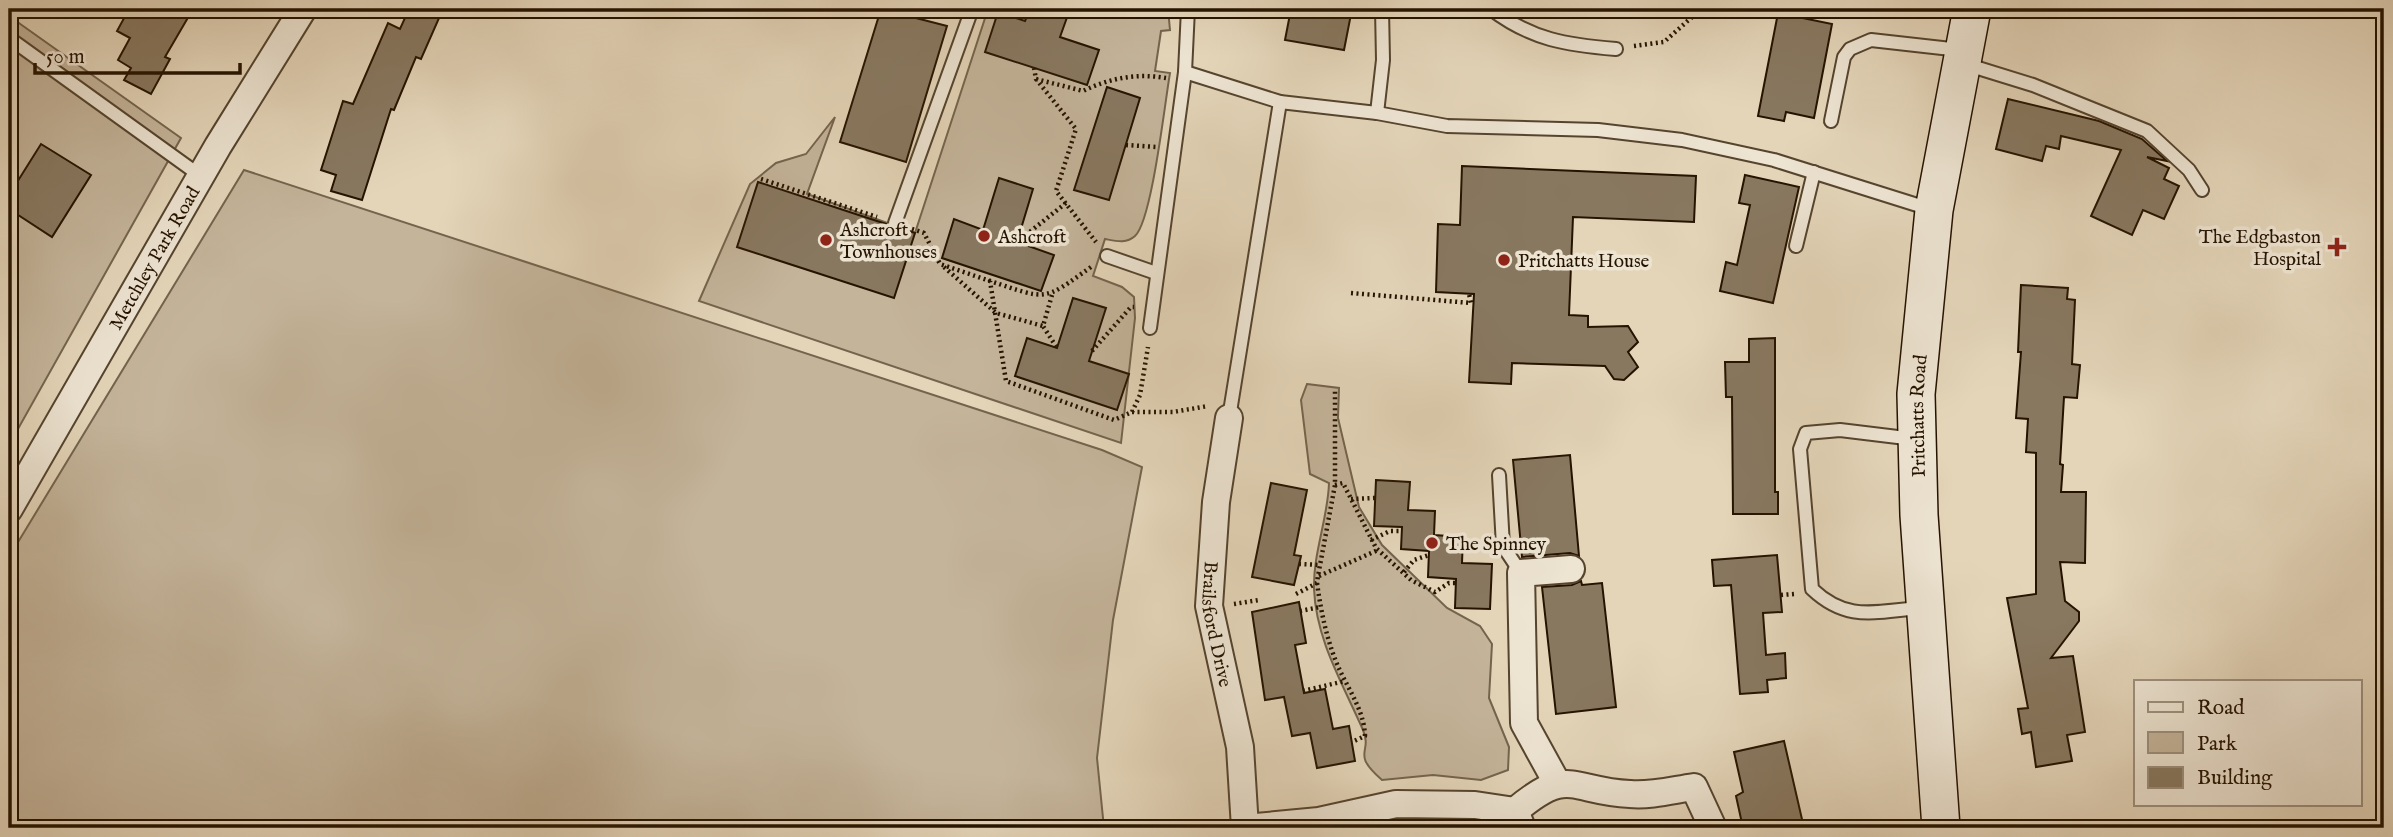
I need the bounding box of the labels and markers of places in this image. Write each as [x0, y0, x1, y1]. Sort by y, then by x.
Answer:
place label: Ashcroft Townhouses [839, 219, 937, 265]
place label: Ashcroft [997, 226, 1067, 250]
place label: The Edgbaston Hospital [2199, 226, 2322, 272]
marker: Ashcroft [976, 228, 992, 244]
marker: Ashcroft Townhouses [818, 232, 834, 248]
marker: The Edgbaston Hospital [2327, 237, 2347, 257]
place label: Pritchatts House [1518, 250, 1650, 274]
marker: Pritchatts House [1496, 252, 1512, 268]
place label: The Spinney [1446, 533, 1547, 557]
marker: The Spinney [1424, 535, 1440, 551]

